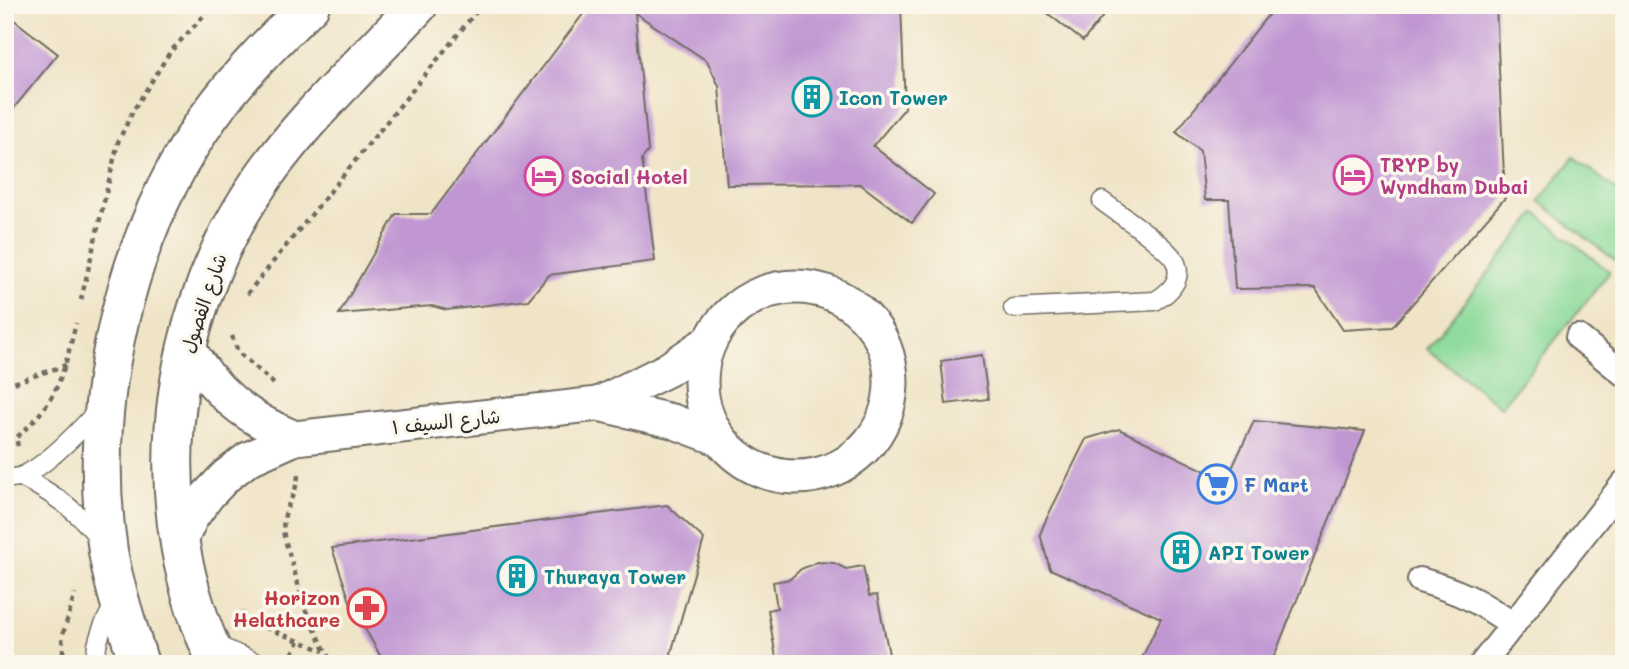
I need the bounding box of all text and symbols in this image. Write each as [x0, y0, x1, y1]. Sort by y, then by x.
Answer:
building icon: Icon Tower [791, 76, 833, 118]
place label: Icon Tower [839, 85, 948, 110]
place label: TRYP by Wyndham Dubai [1380, 152, 1529, 199]
hotel icon: TRYP by Wyndham Dubai [1332, 154, 1374, 196]
hotel icon: Social Hotel [523, 155, 565, 197]
place label: Social Hotel [571, 164, 688, 189]
street label: شارع الفصول [174, 250, 234, 357]
street label: شارع السيف ١ [391, 403, 502, 441]
supermarket icon: F Mart [1196, 463, 1238, 505]
place label: F Mart [1244, 472, 1308, 497]
building icon: API Tower [1160, 531, 1202, 573]
place label: API Tower [1208, 540, 1309, 565]
building icon: Thuraya Tower [496, 555, 538, 597]
place label: Thuraya Tower [544, 564, 686, 589]
place label: Horizon Helathcare [233, 585, 340, 632]
pharmacy icon: Horizon Helathcare [346, 587, 388, 629]

